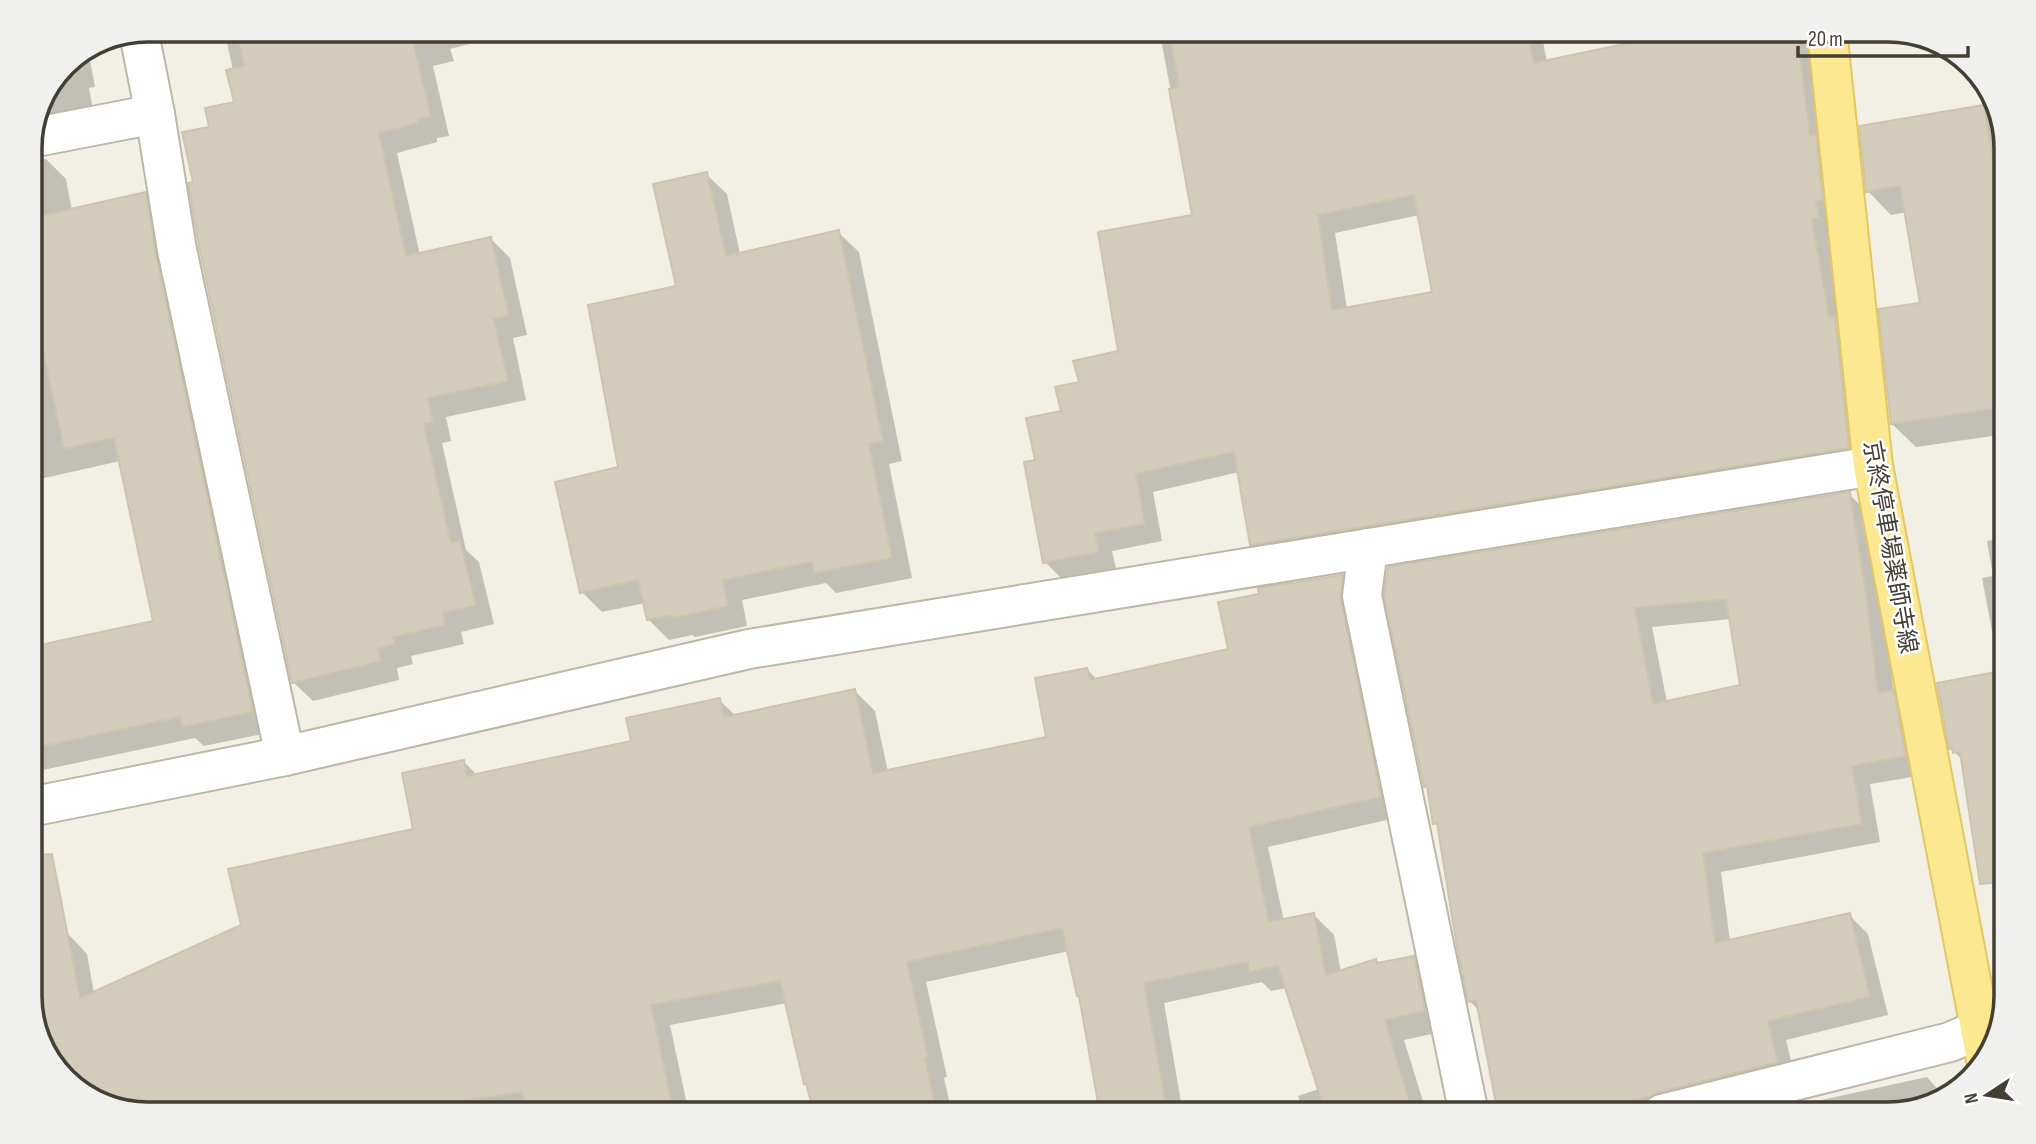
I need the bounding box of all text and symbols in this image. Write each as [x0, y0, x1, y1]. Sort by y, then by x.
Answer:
scale bar [1798, 14, 1968, 58]
text: 20 m [1808, 27, 1843, 52]
street label: 京終停車場薬師寺線 [1857, 438, 1923, 656]
north arrow [1952, 1060, 2022, 1130]
text: N [1960, 1091, 1984, 1106]

